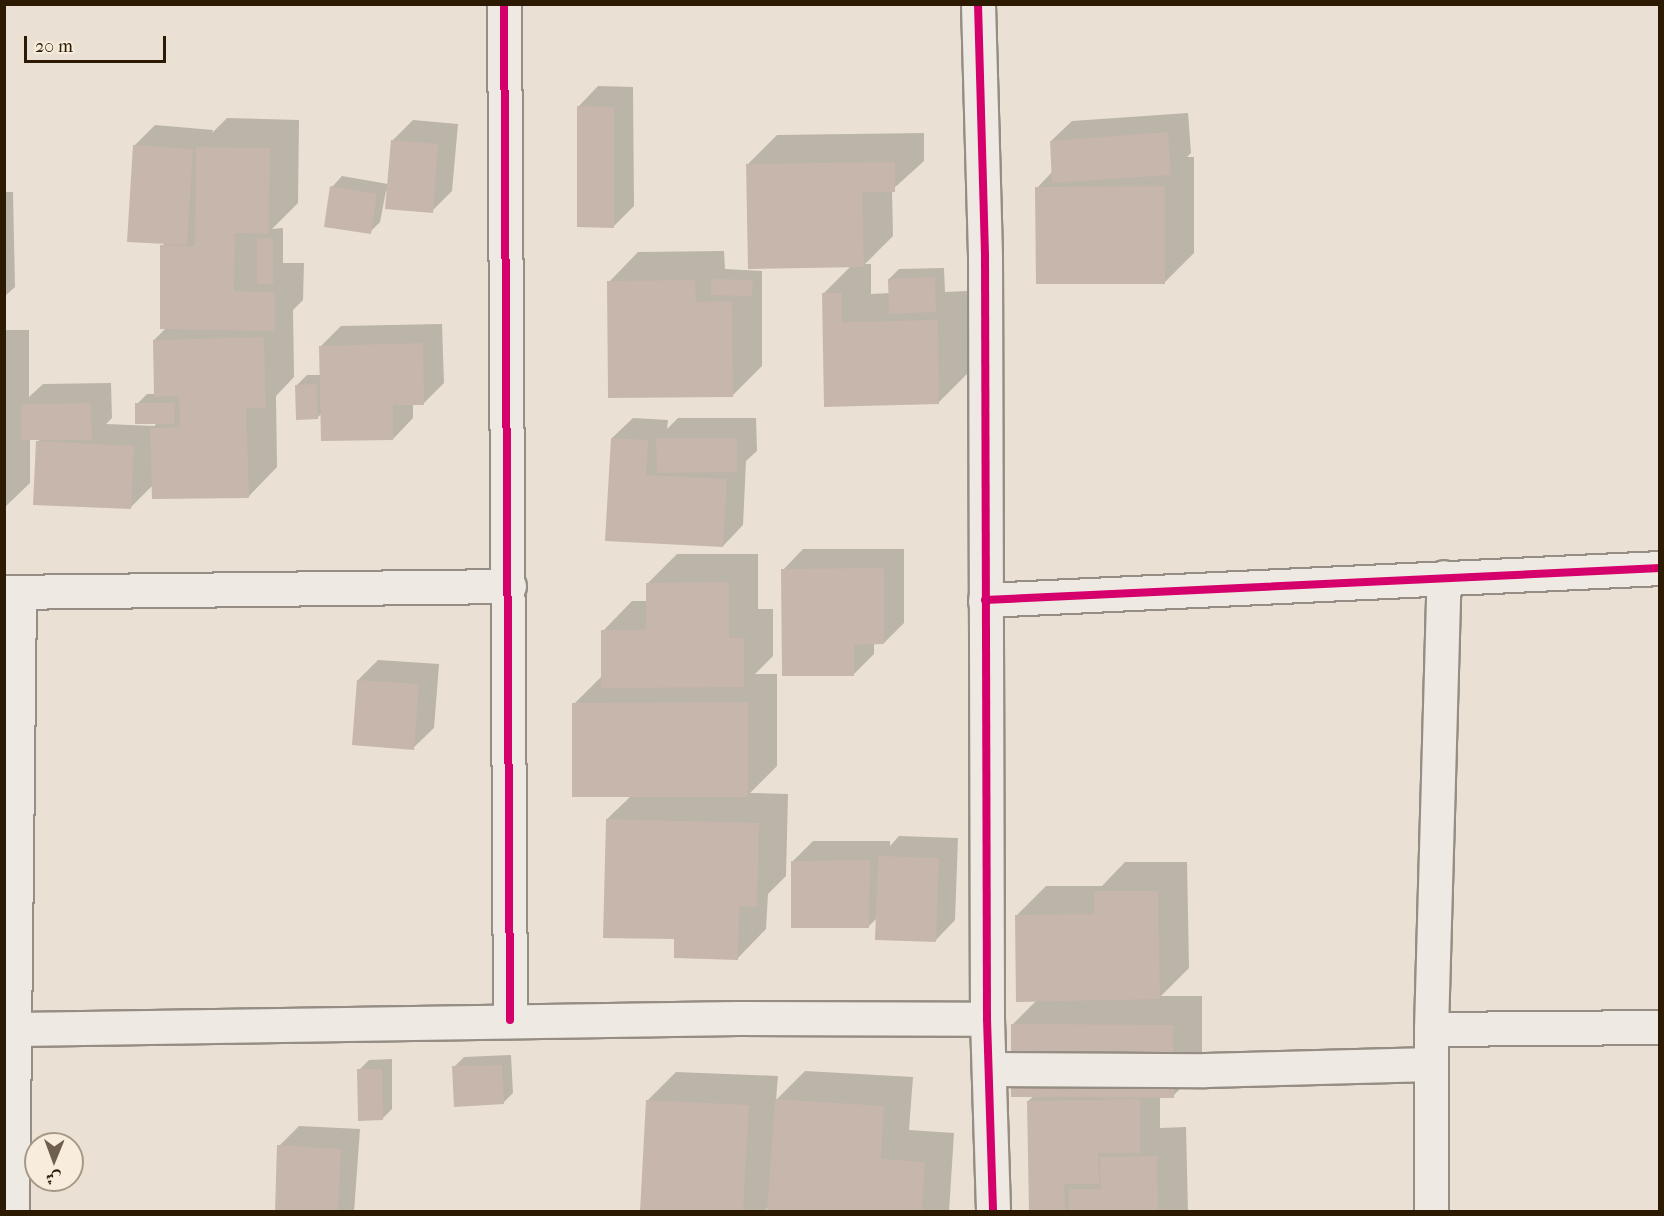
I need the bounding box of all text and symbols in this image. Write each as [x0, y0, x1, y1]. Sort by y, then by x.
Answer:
scale bar [27, 24, 170, 62]
text: 20 m [35, 36, 73, 57]
north arrow [24, 1132, 84, 1192]
text: ش [46, 1169, 62, 1188]

